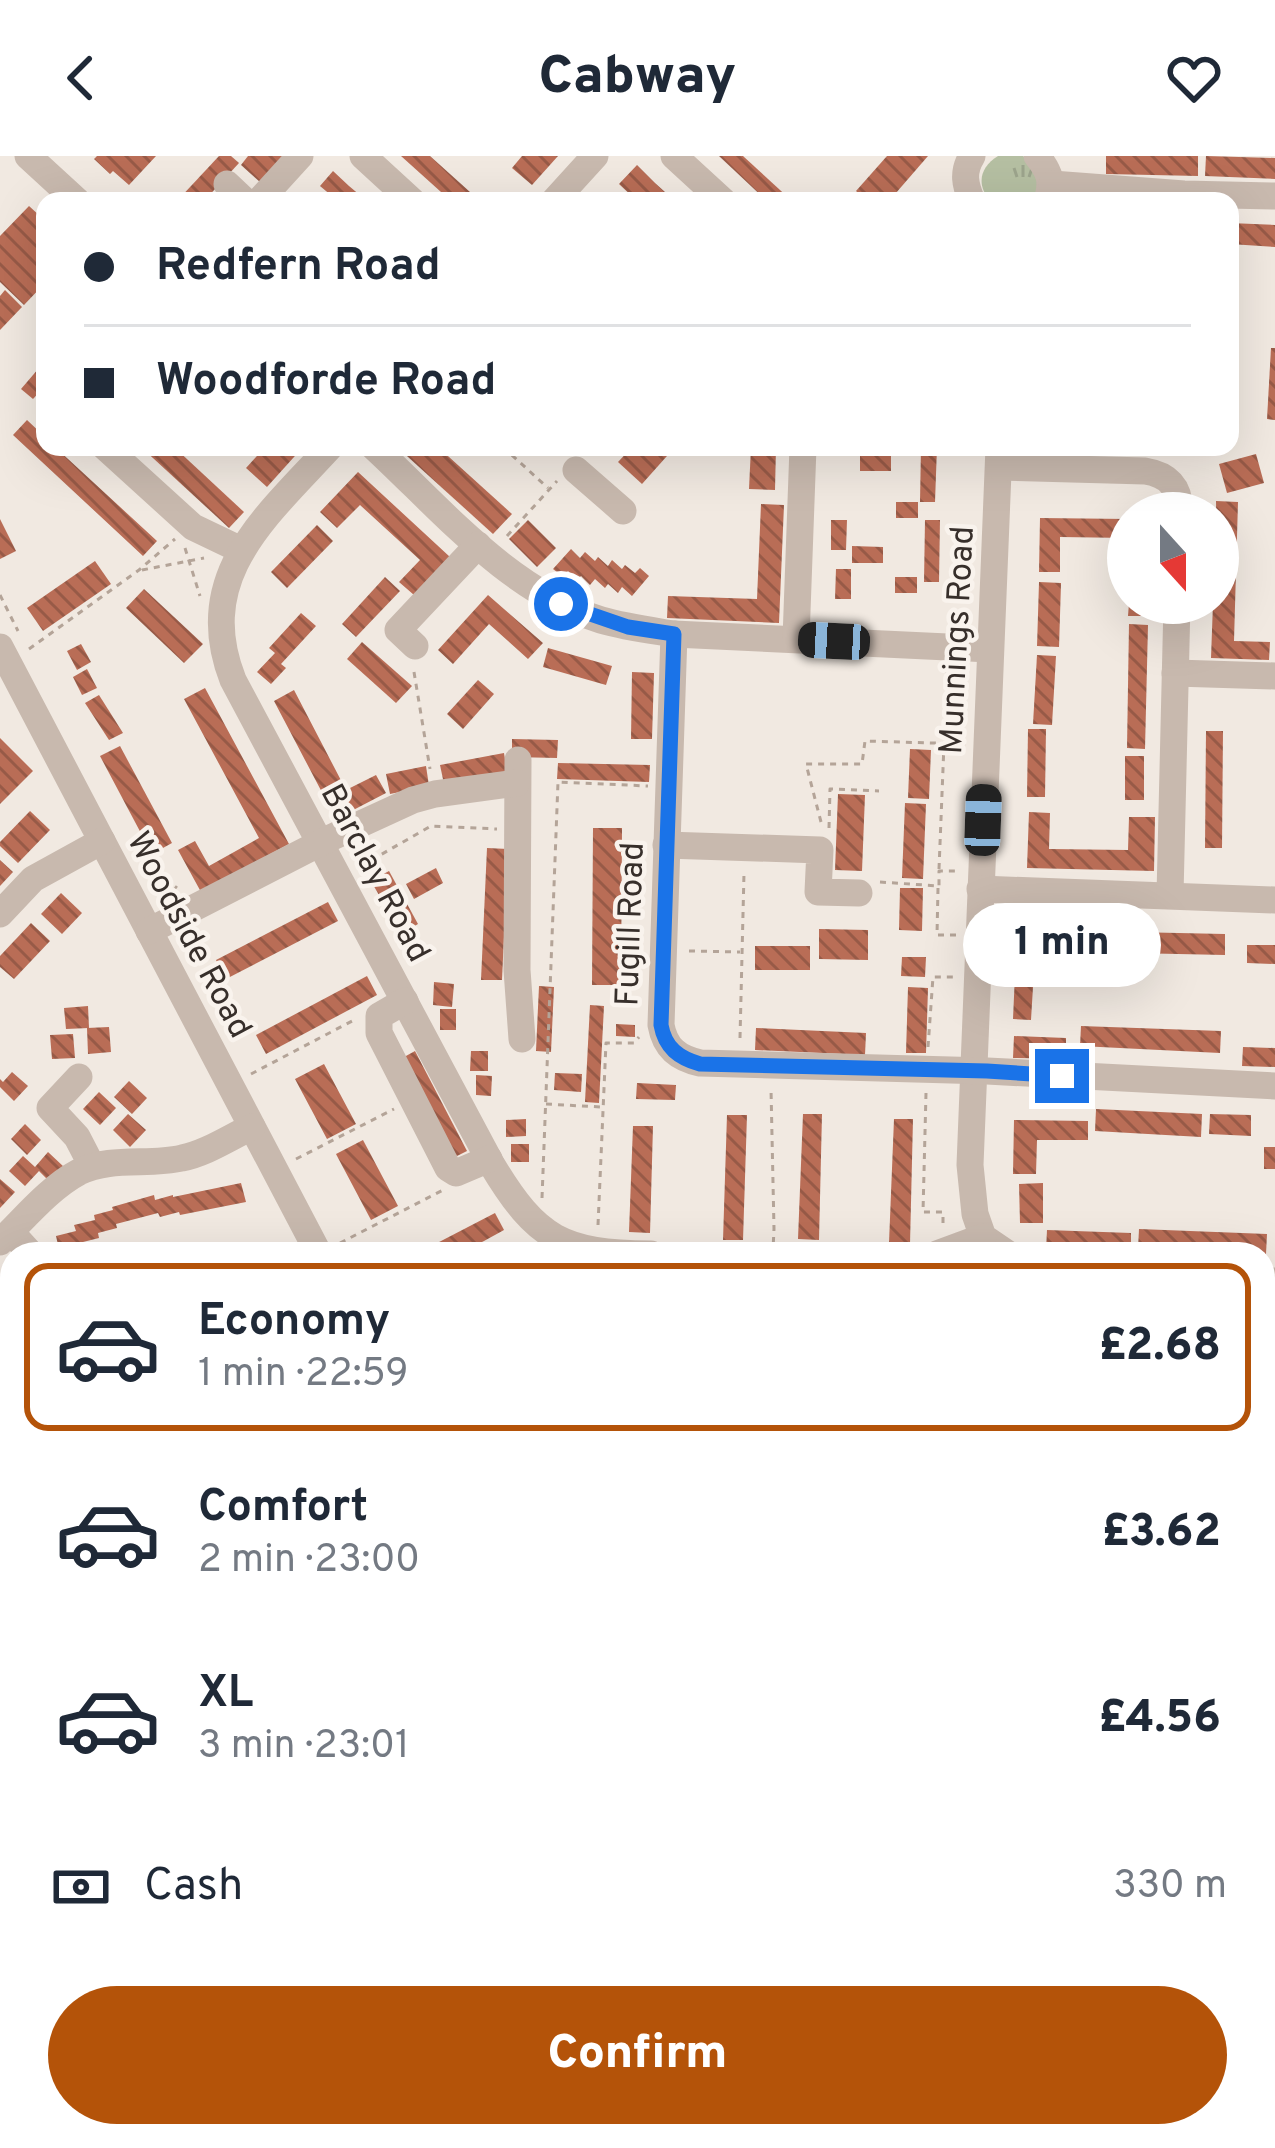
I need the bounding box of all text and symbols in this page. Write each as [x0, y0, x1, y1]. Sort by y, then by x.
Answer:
text: Cabway [539, 44, 736, 113]
icon: back [48, 45, 114, 111]
icon: heart [1161, 45, 1227, 111]
text: Redfern Road [156, 239, 441, 296]
text: Woodforde Road [156, 354, 497, 411]
north arrow [1107, 492, 1239, 624]
map controls [1107, 492, 1239, 624]
street label: Munnings Road [932, 525, 986, 755]
route start [534, 577, 588, 631]
car [797, 621, 871, 661]
street label: Barclay Road [309, 778, 438, 970]
car [964, 783, 1002, 857]
street label: Woodside Road [115, 825, 259, 1046]
street label: Fugill Road [608, 841, 656, 1007]
callout: 1 min [963, 902, 1161, 986]
text: 1 min [1014, 920, 1110, 969]
route end [1035, 1049, 1089, 1103]
icon: car [54, 1293, 162, 1401]
text: Economy [198, 1294, 390, 1351]
text: £2.68 [1099, 1319, 1221, 1376]
text: 1 min · 22:59 [198, 1351, 409, 1400]
icon: car [54, 1479, 162, 1587]
text: Comfort [198, 1480, 368, 1537]
text: £3.62 [1101, 1505, 1221, 1562]
text: 2 min · 23:00 [198, 1537, 420, 1586]
icon: car [54, 1665, 162, 1773]
text: XL [198, 1666, 253, 1723]
text: £4.56 [1098, 1691, 1221, 1748]
text: 3 min · 23:01 [198, 1723, 410, 1772]
icon: cash [48, 1854, 114, 1920]
text: Cash [144, 1859, 243, 1916]
text: 330 m [1113, 1863, 1227, 1912]
button: Confirm [48, 1986, 1227, 2124]

